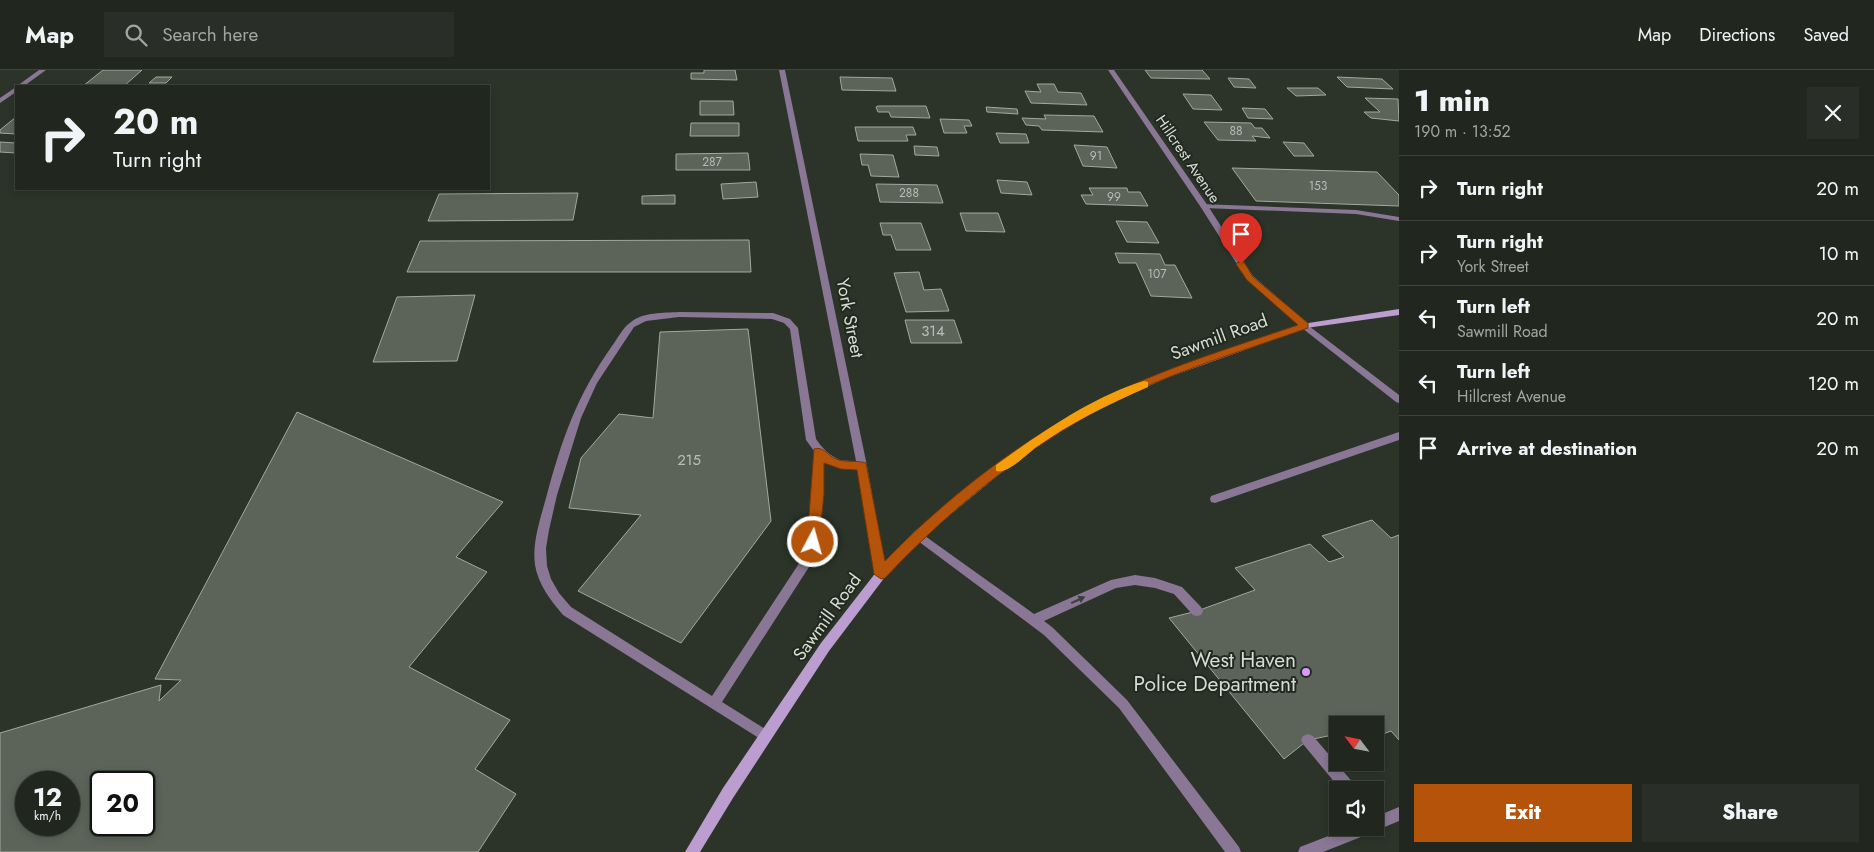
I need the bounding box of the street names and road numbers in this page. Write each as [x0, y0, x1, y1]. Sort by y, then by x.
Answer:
street label: Hillcrest Avenue [1150, 110, 1226, 208]
street label: York Street [830, 276, 871, 361]
street label: Sawmill Road [1167, 307, 1271, 367]
street label: Sawmill Road [787, 568, 867, 666]

